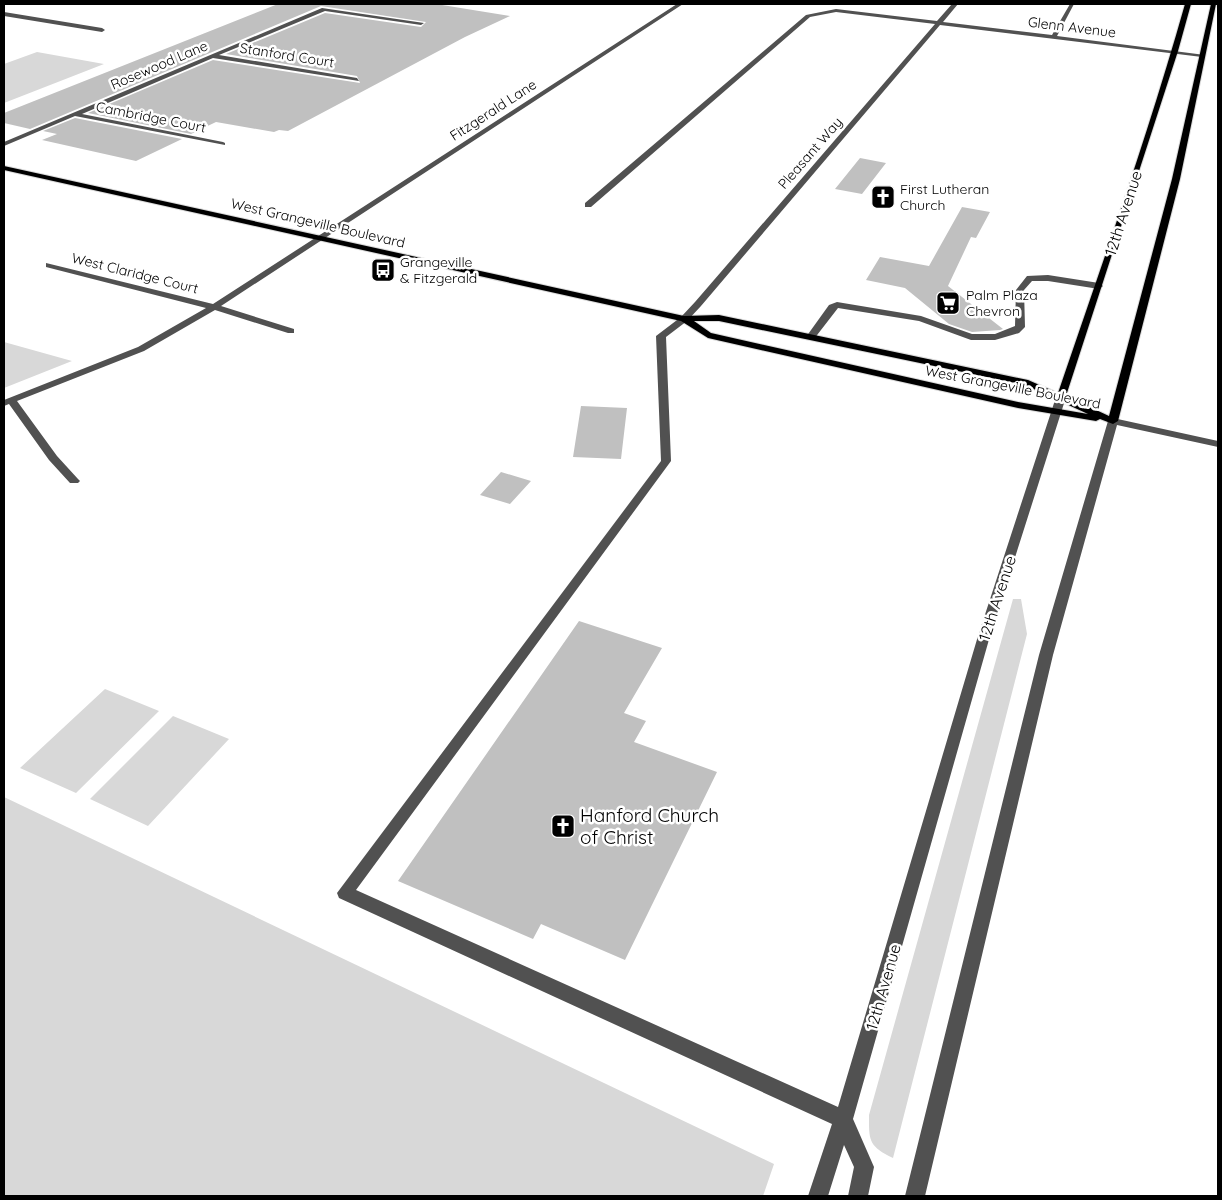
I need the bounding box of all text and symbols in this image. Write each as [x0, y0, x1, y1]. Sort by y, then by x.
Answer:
street label: Glenn Avenue [1027, 13, 1117, 41]
street label: Rosewood Lane [108, 36, 210, 94]
street label: Stanford Court [239, 39, 336, 71]
street label: Fitzgerald Lane [446, 75, 540, 145]
street label: Cambridge Court [94, 98, 208, 137]
street label: Pleasant Way [774, 113, 846, 193]
street label: 12th Avenue [1100, 168, 1146, 258]
place label: First Lutheran Church [900, 180, 989, 214]
church icon: First Lutheran Church [870, 184, 896, 210]
street label: West Grangeville Boulevard [229, 194, 407, 252]
street label: West Claridge Court [70, 249, 200, 298]
place label: Grangeville & Fitzgerald [400, 253, 477, 287]
bus stop icon: Grangeville & Fitzgerald [370, 257, 396, 283]
place label: Palm Plaza Chevron [966, 286, 1038, 320]
supermarket icon: Palm Plaza Chevron [935, 290, 961, 316]
street label: West Grangeville Boulevard [924, 361, 1102, 413]
street label: 12th Avenue [974, 553, 1020, 643]
place label: Hanford Church of Christ [580, 803, 719, 849]
church icon: Hanford Church of Christ [550, 813, 576, 839]
street label: 12th Avenue [861, 942, 905, 1032]

